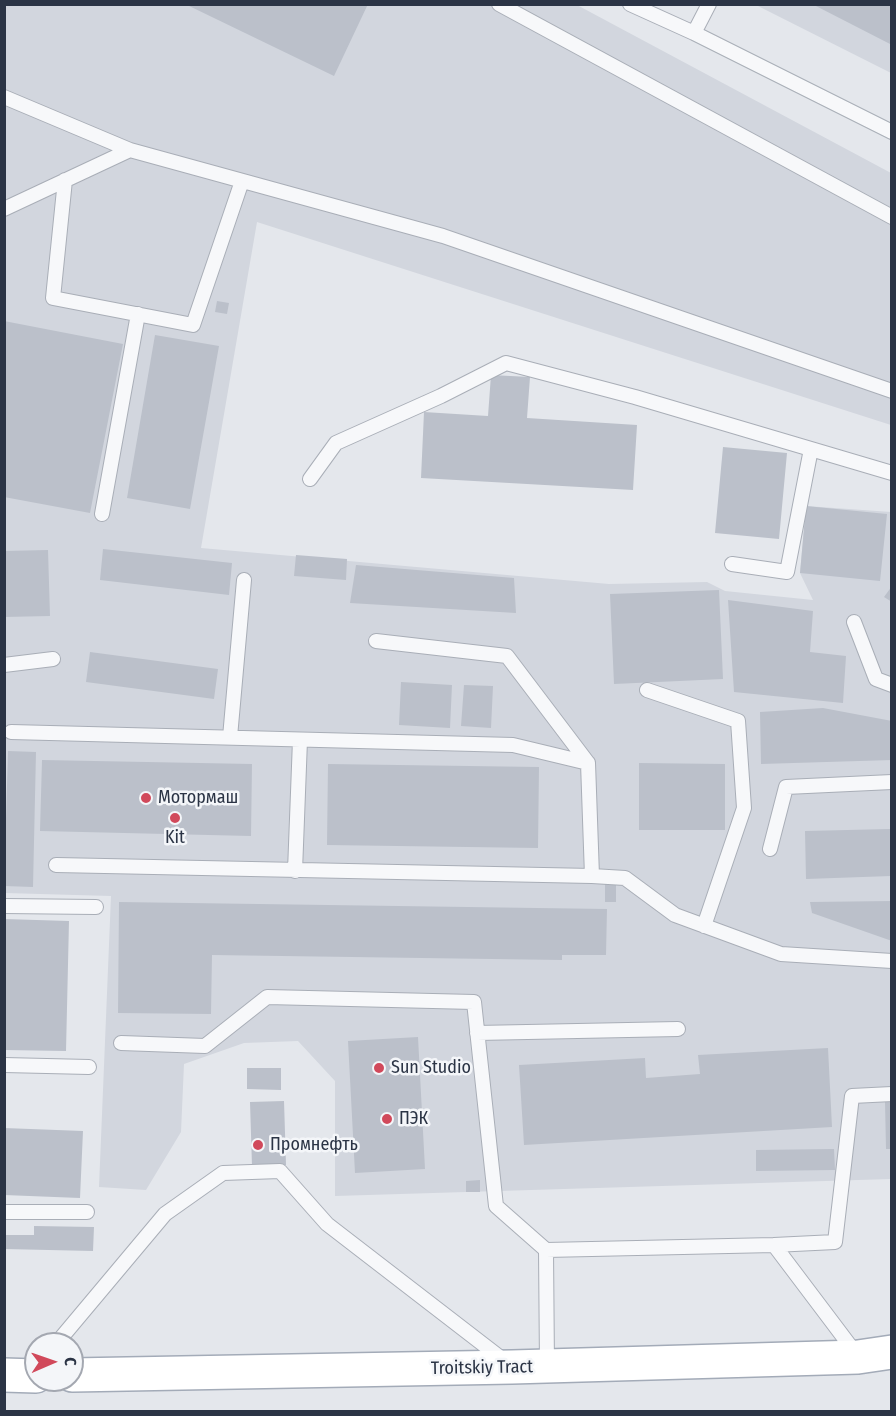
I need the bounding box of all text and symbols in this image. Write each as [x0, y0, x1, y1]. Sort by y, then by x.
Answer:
place label: Мотормаш [158, 787, 238, 809]
marker: Мотормаш [139, 791, 153, 805]
marker: Kit [168, 811, 182, 825]
place label: Kit [165, 827, 185, 849]
place label: Sun Studio [391, 1057, 471, 1079]
marker: Sun Studio [372, 1061, 386, 1075]
place label: ПЭК [399, 1108, 428, 1130]
marker: ПЭК [380, 1112, 394, 1126]
place label: Промнефть [270, 1134, 358, 1156]
marker: Промнефть [251, 1138, 265, 1152]
north arrow [24, 1332, 84, 1392]
street label: Troitskiy Tract [431, 1356, 533, 1380]
text: С [61, 1357, 80, 1366]

